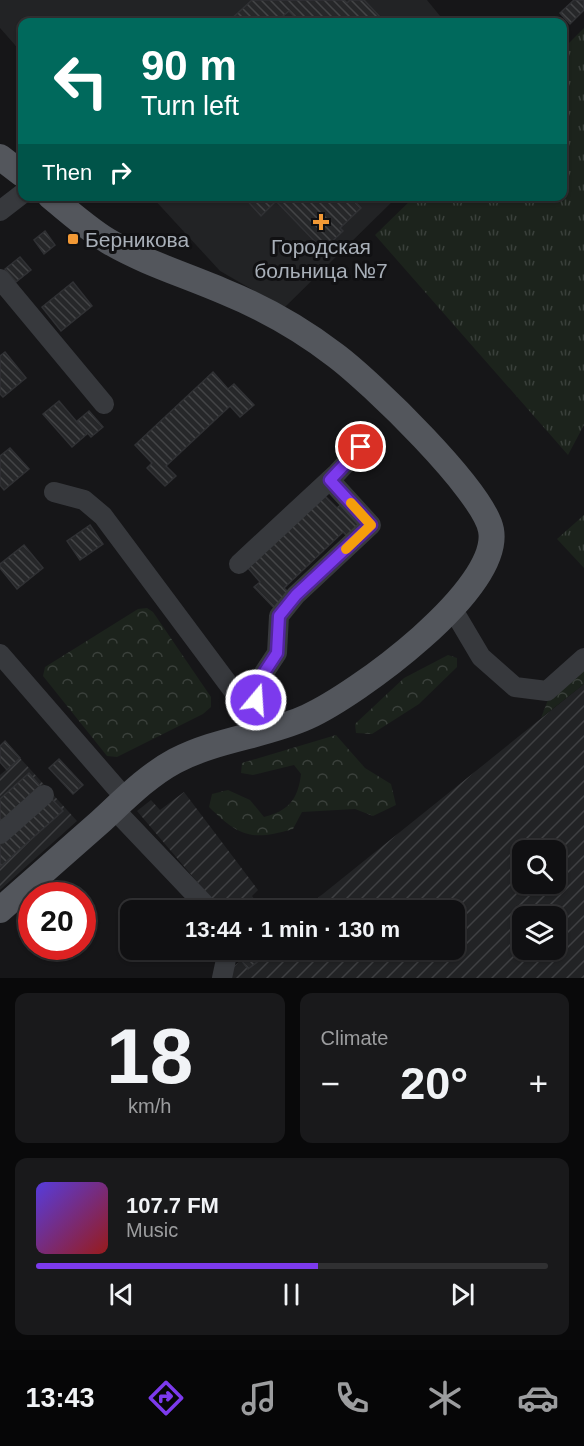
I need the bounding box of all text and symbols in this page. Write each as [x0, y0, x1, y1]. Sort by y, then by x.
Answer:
icon: left [42, 42, 120, 120]
text: 90 m [141, 42, 237, 89]
text: Turn left [141, 91, 239, 121]
icon: right [104, 156, 137, 189]
text: Then [42, 160, 92, 185]
marker: Городская больница №7 [312, 213, 330, 231]
place label: Берникова [85, 228, 189, 251]
marker: Берникова [66, 232, 80, 246]
place label: Городская больница №7 [254, 235, 388, 282]
pin [335, 421, 386, 472]
icon: arrive [344, 430, 377, 463]
position arrow [224, 668, 288, 732]
map controls [512, 840, 566, 960]
button: search [512, 840, 566, 894]
speed limit sign: 20 [18, 882, 96, 960]
button: layers [512, 906, 566, 960]
text: 13:44 · 1 min · 130 m [185, 917, 400, 942]
text: 18 [106, 1012, 193, 1100]
text: Climate [321, 1027, 388, 1049]
text: 20° [400, 1058, 468, 1109]
text: − [321, 1065, 340, 1102]
text: + [529, 1065, 548, 1102]
text: km/h [128, 1095, 171, 1117]
text: 107.7 FM [126, 1193, 219, 1218]
text: Music [126, 1219, 178, 1241]
icon: previous [105, 1278, 138, 1311]
icon: pause [275, 1278, 308, 1311]
icon: next [446, 1278, 479, 1311]
icon: directions [145, 1377, 187, 1419]
icon: music [238, 1377, 280, 1419]
icon: phone [331, 1377, 373, 1419]
icon: climate [424, 1377, 466, 1419]
icon: car [517, 1377, 559, 1419]
text: 13:43 [25, 1383, 94, 1413]

